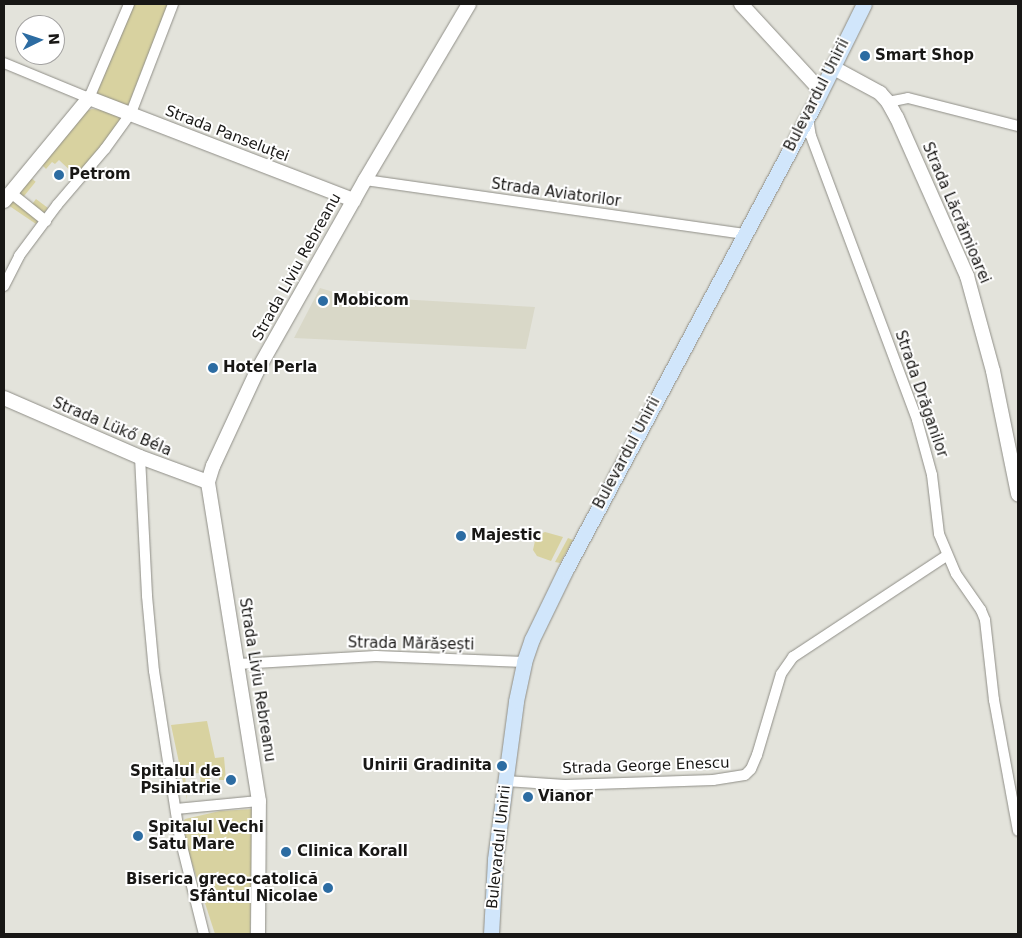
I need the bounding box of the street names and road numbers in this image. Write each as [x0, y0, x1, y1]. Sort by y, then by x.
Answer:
street label: Bulevardul Unirii [781, 36, 853, 154]
street label: Strada Panseluței [162, 102, 292, 166]
street label: Strada Lăcrămioarei [918, 140, 994, 286]
street label: Strada Aviatorilor [490, 175, 622, 211]
street label: Strada Liviu Rebreanu [249, 190, 345, 344]
street label: Strada Drăganilor [891, 328, 951, 460]
street label: Strada Lükő Béla [50, 394, 174, 460]
street label: Bulevardul Unirii [590, 394, 664, 512]
street label: Strada Liviu Rebreanu [235, 597, 279, 763]
street label: Strada Mărășești [348, 634, 474, 654]
street label: Strada George Enescu [562, 754, 730, 778]
street label: Bulevardul Unirii [484, 784, 514, 910]

